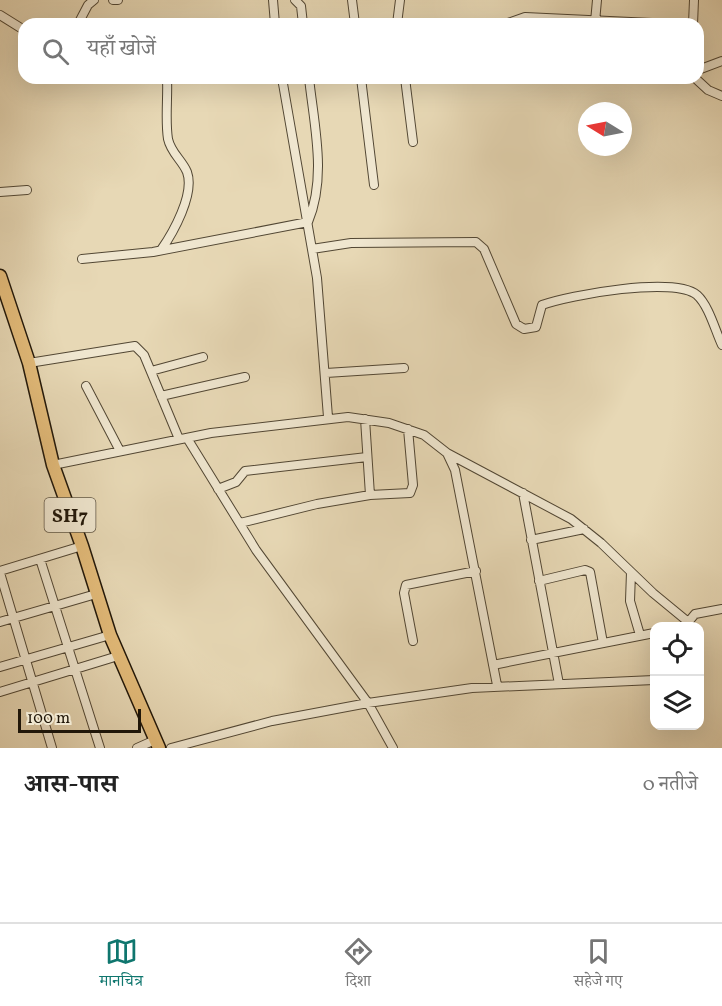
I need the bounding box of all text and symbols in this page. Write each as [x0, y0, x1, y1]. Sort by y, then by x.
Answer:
search box [18, 18, 704, 84]
text: यहाँ खोजें [87, 34, 156, 65]
icon: search [39, 35, 72, 68]
north arrow [578, 102, 632, 156]
road number: SH7 [44, 498, 96, 532]
map controls [650, 622, 704, 730]
button: locate [650, 622, 704, 676]
button: layers [650, 676, 704, 730]
scale bar [18, 706, 141, 734]
text: 100 m [27, 708, 70, 730]
text: आस-पास [24, 767, 118, 803]
text: 0 नतीजे [643, 771, 698, 799]
tab: मानचित्र [99, 935, 143, 996]
tab: दिशा [342, 935, 375, 996]
tab: सहेजे गए [574, 935, 622, 996]

